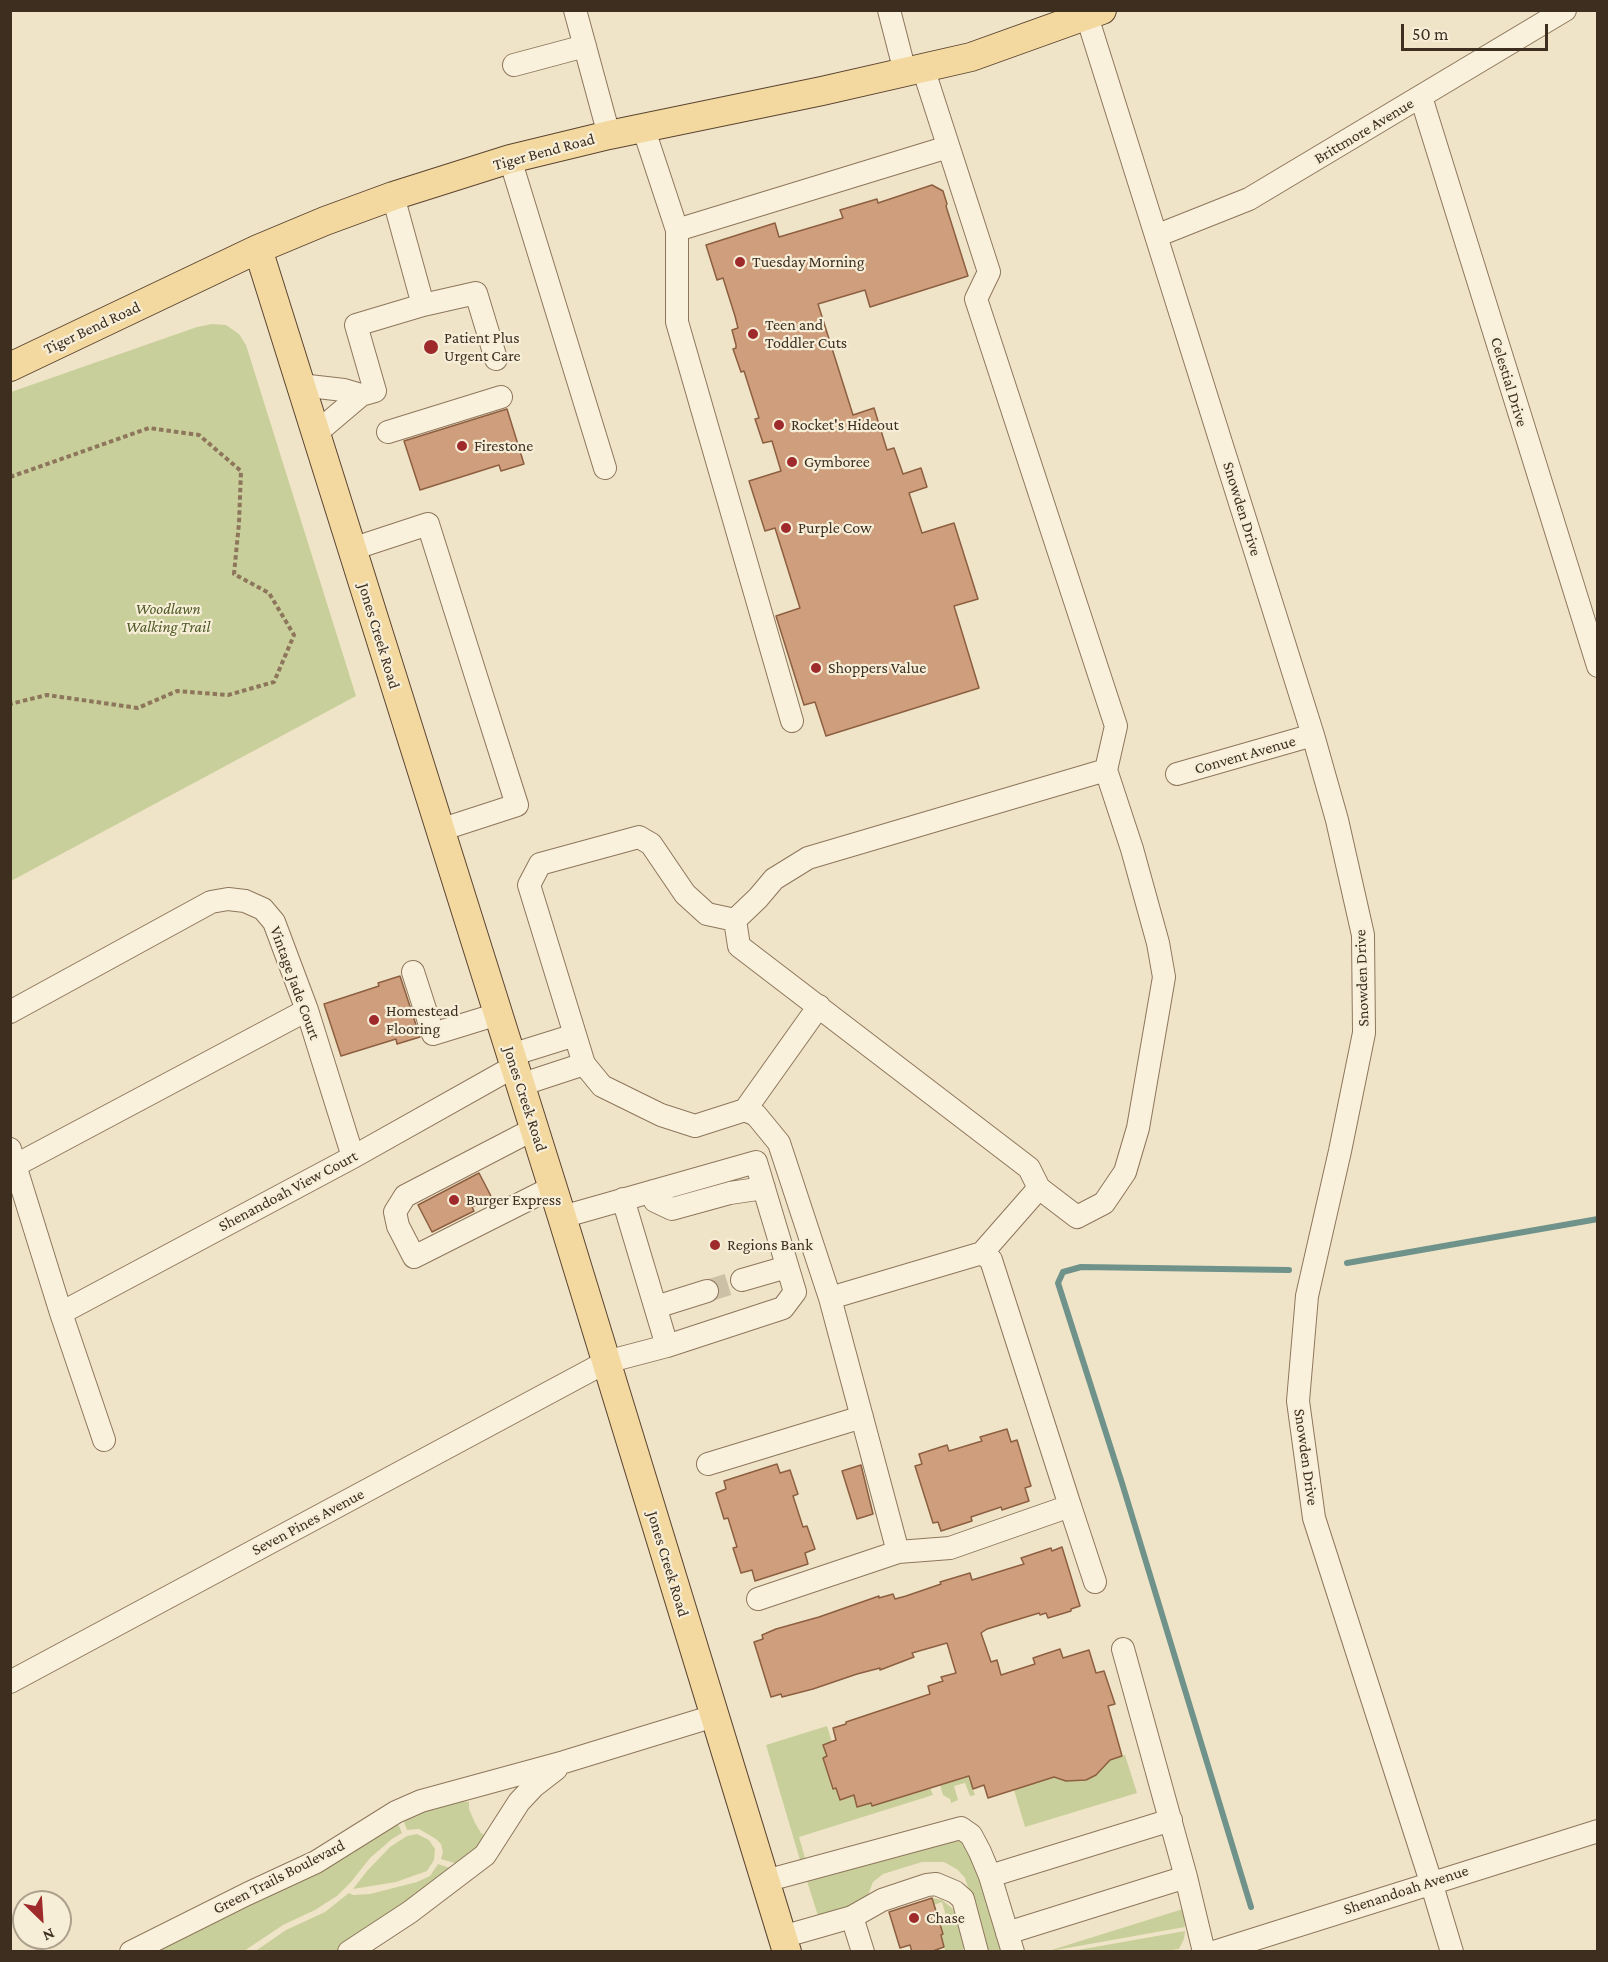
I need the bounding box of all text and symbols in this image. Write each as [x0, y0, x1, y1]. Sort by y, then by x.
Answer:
scale bar [1404, 12, 1551, 50]
text: 50 m [1412, 24, 1449, 44]
street label: Brittmore Avenue [1311, 94, 1417, 168]
street label: Tiger Bend Road [491, 129, 597, 175]
place label: Tuesday Morning [752, 252, 865, 272]
marker: Tuesday Morning [733, 255, 747, 269]
street label: Tiger Bend Road [41, 297, 143, 359]
place label: Teen and Toddler Cuts [765, 315, 847, 353]
marker: Teen and Toddler Cuts [746, 327, 760, 341]
place label: Patient Plus Urgent Care [444, 328, 520, 366]
street label: Celestial Drive [1486, 335, 1532, 429]
marker: Patient Plus Urgent Care [422, 338, 440, 356]
place label: Rocket's Hideout [791, 415, 899, 435]
marker: Rocket's Hideout [772, 418, 786, 432]
place label: Firestone [474, 436, 533, 456]
marker: Firestone [455, 439, 469, 453]
place label: Gymboree [804, 452, 870, 472]
marker: Gymboree [785, 455, 799, 469]
street label: Snowden Drive [1219, 460, 1265, 558]
place label: Purple Cow [798, 518, 872, 538]
marker: Purple Cow [779, 521, 793, 535]
street label: Jones Creek Road [354, 581, 404, 691]
park label: Woodlawn Walking Trail [126, 599, 210, 637]
place label: Shoppers Value [828, 658, 926, 678]
marker: Shoppers Value [809, 661, 823, 675]
street label: Convent Avenue [1192, 731, 1298, 779]
street label: Vintage Jade Court [266, 924, 324, 1042]
street label: Snowden Drive [1351, 929, 1373, 1027]
place label: Homestead Flooring [386, 1001, 459, 1039]
marker: Homestead Flooring [367, 1013, 381, 1027]
street label: Jones Creek Road [499, 1044, 551, 1154]
street label: Shenandoah View Court [215, 1146, 361, 1236]
place label: Burger Express [466, 1190, 561, 1210]
marker: Burger Express [447, 1193, 461, 1207]
place label: Regions Bank [727, 1235, 813, 1255]
marker: Regions Bank [708, 1238, 722, 1252]
street label: Snowden Drive [1290, 1407, 1322, 1507]
street label: Seven Pines Avenue [248, 1484, 368, 1560]
street label: Jones Creek Road [643, 1509, 693, 1619]
street label: Green Trails Boulevard [210, 1836, 348, 1918]
street label: Shenandoah Avenue [1341, 1861, 1471, 1919]
north arrow [12, 1890, 72, 1950]
place label: Chase [926, 1908, 965, 1928]
marker: Chase [907, 1911, 921, 1925]
text: N [40, 1925, 58, 1945]

